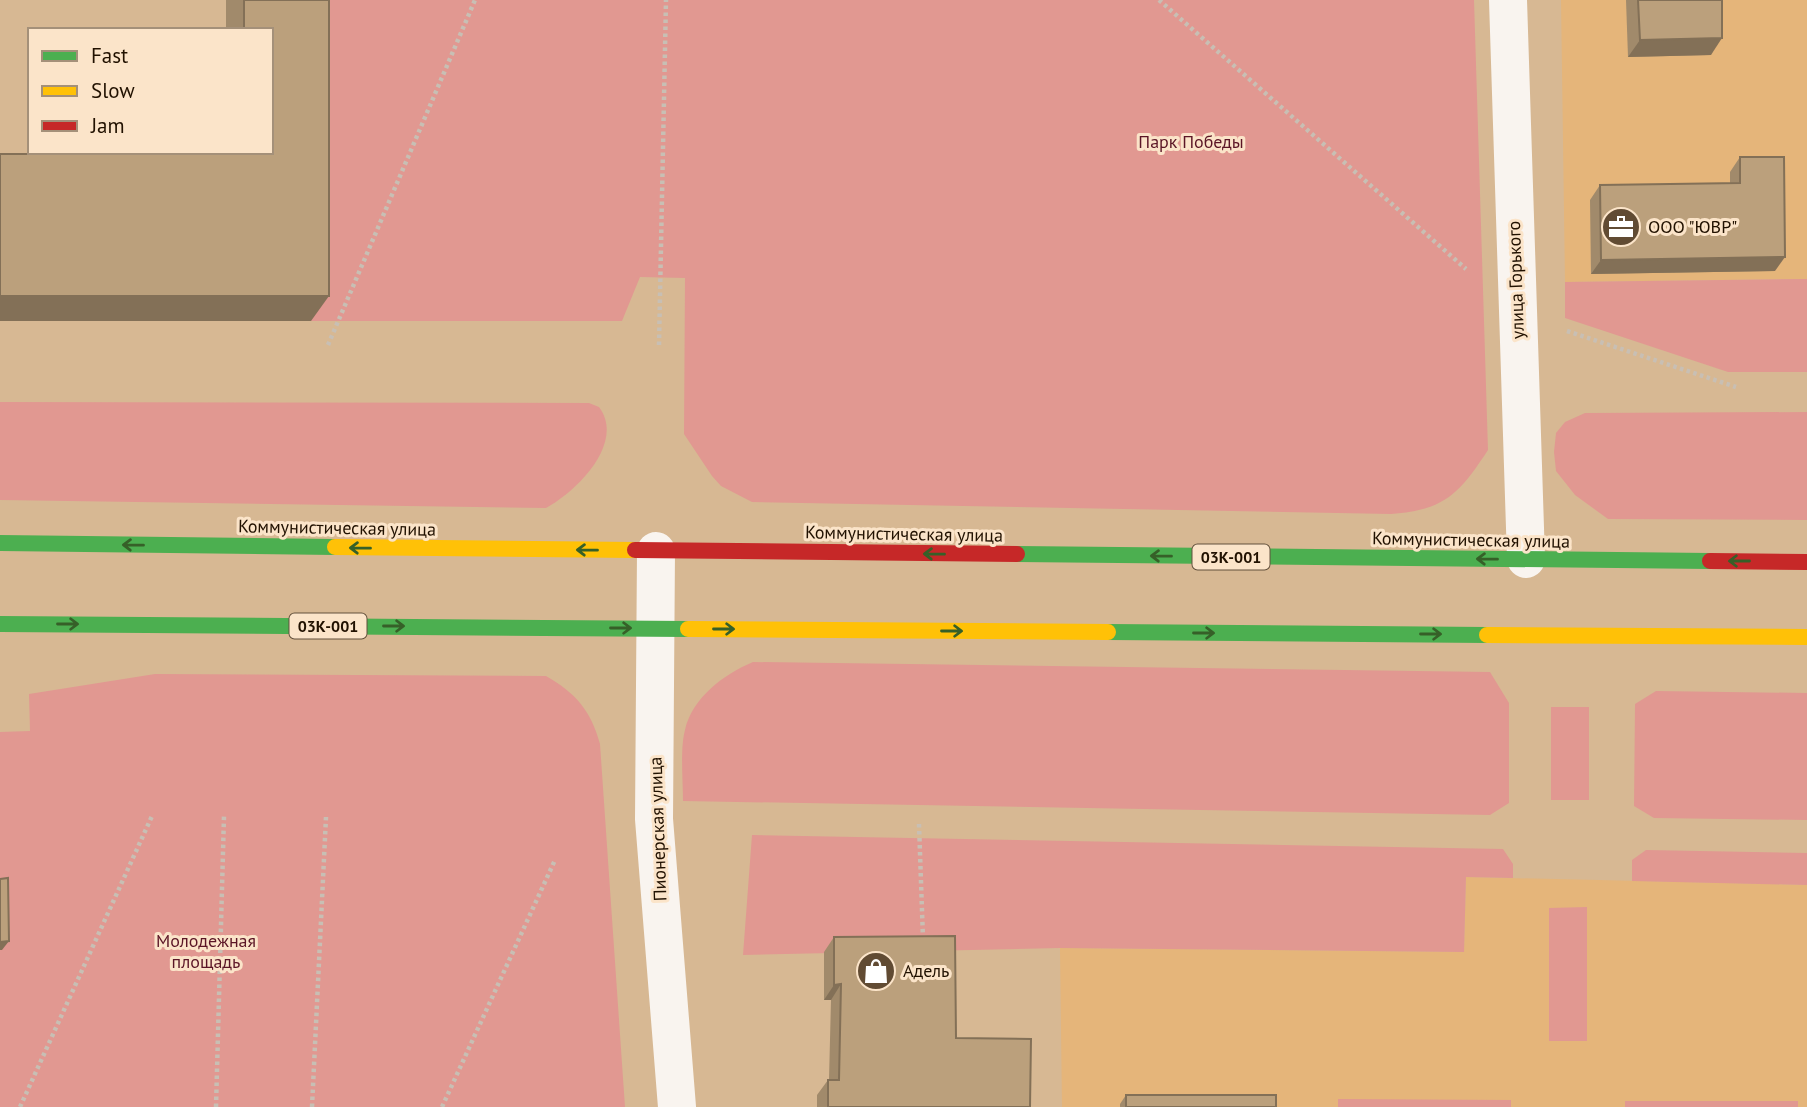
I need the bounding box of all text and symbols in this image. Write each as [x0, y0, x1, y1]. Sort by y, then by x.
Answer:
legend [28, 28, 273, 154]
text: Fast [91, 42, 128, 69]
text: Slow [91, 77, 135, 104]
text: Jam [90, 112, 125, 139]
park label: Парк Победы [1138, 130, 1244, 153]
office icon: ООО "ЮВР" [1600, 206, 1642, 248]
place label: ООО "ЮВР" [1648, 215, 1737, 238]
street label: улица Горького [1502, 220, 1529, 340]
street label: Коммунистическая улица [238, 514, 436, 541]
street label: Коммунистическая улица [805, 520, 1003, 547]
street label: Коммунистическая улица [1372, 526, 1570, 553]
one-way arrow [121, 538, 144, 552]
one-way arrow [349, 541, 372, 554]
one-way arrow [576, 543, 599, 557]
road number: 03К-001 [1192, 544, 1270, 570]
one-way arrow [923, 547, 946, 561]
one-way arrow [1150, 549, 1173, 563]
one-way arrow [1476, 552, 1499, 566]
one-way arrow [1728, 554, 1751, 568]
road number: 03К-001 [290, 614, 366, 638]
one-way arrow [56, 617, 79, 631]
one-way arrow [382, 620, 405, 633]
one-way arrow [609, 621, 632, 635]
one-way arrow [713, 622, 736, 636]
one-way arrow [940, 624, 963, 638]
one-way arrow [1192, 626, 1215, 640]
one-way arrow [1420, 628, 1443, 641]
street label: Пионерская улица [643, 756, 672, 902]
park label: Молодежная площадь [156, 929, 256, 973]
shop icon: Адель [855, 950, 897, 992]
place label: Адель [903, 959, 949, 982]

